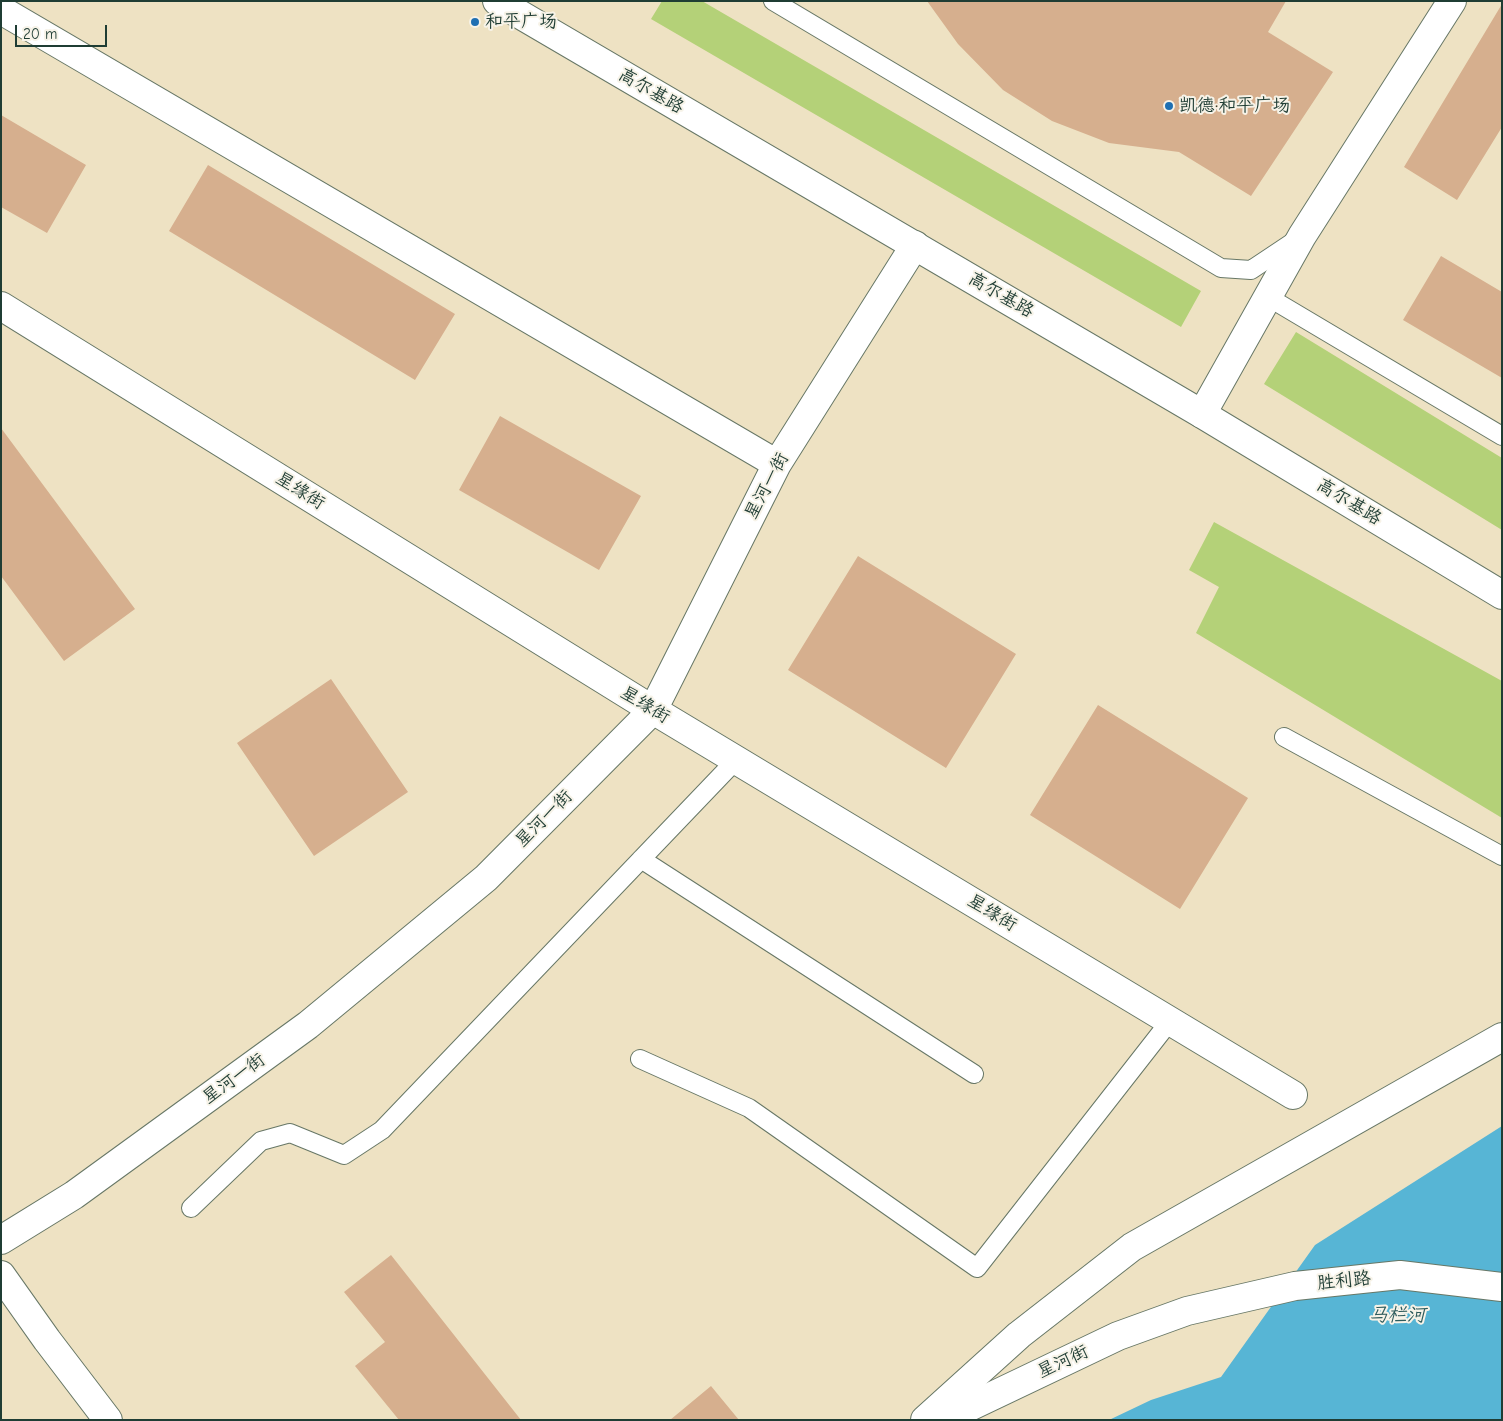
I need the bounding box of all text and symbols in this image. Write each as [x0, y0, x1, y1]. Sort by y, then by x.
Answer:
place label: 和平广场 [485, 11, 557, 33]
scale bar [18, 15, 110, 47]
marker: 和平广场 [469, 16, 481, 28]
text: 20 m [23, 25, 57, 43]
street label: 高尔基路 [614, 64, 688, 118]
place label: 凯德·和平广场 [1179, 95, 1290, 117]
marker: 凯德·和平广场 [1163, 100, 1175, 112]
street label: 高尔基路 [964, 268, 1038, 322]
street label: 星河一街 [741, 449, 793, 523]
street label: 星缘街 [271, 468, 329, 514]
street label: 高尔基路 [1313, 474, 1385, 530]
street label: 星缘街 [616, 682, 674, 728]
street label: 星河一街 [511, 786, 577, 852]
street label: 星缘街 [963, 890, 1021, 936]
street label: 星河一街 [199, 1049, 269, 1109]
street label: 胜利路 [1316, 1267, 1372, 1295]
water label: 马栏河 [1369, 1305, 1425, 1327]
street label: 星河街 [1034, 1341, 1092, 1383]

